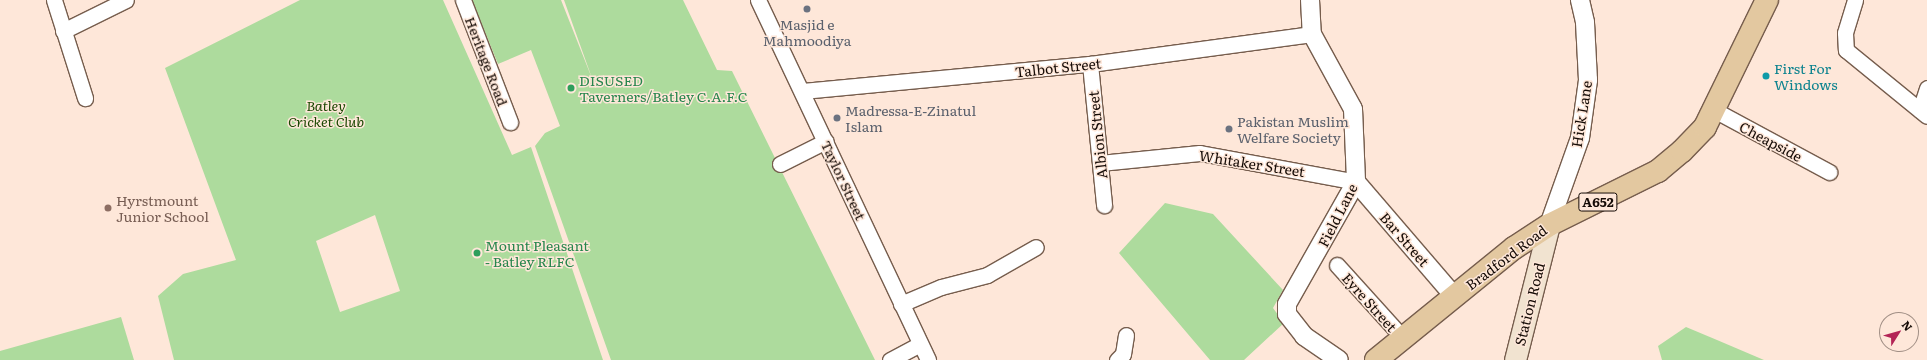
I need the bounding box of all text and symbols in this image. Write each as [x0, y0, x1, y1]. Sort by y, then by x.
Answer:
marker: Masjid e Mahmoodiya [802, 4, 812, 14]
street label: Heritage Road [462, 14, 512, 108]
place label: Masjid e Mahmoodiya [763, 16, 851, 48]
street label: Talbot Street [1014, 54, 1102, 80]
place label: First For Windows [1774, 60, 1838, 92]
marker: First For Windows [1761, 71, 1771, 81]
place label: DISUSED Taverners/Batley C.A.F.C [579, 72, 748, 104]
street label: Hick Lane [1567, 79, 1595, 149]
marker: DISUSED Taverners/Batley C.A.F.C [566, 83, 576, 93]
street label: Albion Street [1084, 90, 1110, 180]
park label: Batley Cricket Club [288, 97, 364, 130]
place label: Madressa-E-Zinatul Islam [845, 102, 976, 134]
marker: Madressa-E-Zinatul Islam [832, 113, 842, 123]
place label: Pakistan Muslim Welfare Society [1237, 113, 1349, 146]
street label: Cheapside [1737, 117, 1805, 165]
marker: Pakistan Muslim Welfare Society [1224, 124, 1234, 134]
street label: Taylor Street [818, 138, 870, 222]
street label: Whitaker Street [1198, 146, 1306, 180]
street label: Field Lane [1314, 180, 1360, 250]
road number: A652 [1578, 191, 1618, 213]
place label: Hyrstmount Junior School [116, 192, 209, 224]
marker: Hyrstmount Junior School [103, 203, 113, 213]
street label: Bar Street [1377, 209, 1433, 269]
street label: Bradford Road [1462, 221, 1550, 293]
place label: Mount Pleasant - Batley RLFC [485, 237, 589, 270]
marker: Mount Pleasant - Batley RLFC [472, 248, 482, 258]
street label: Station Road [1511, 261, 1547, 347]
street label: Eyre Street [1339, 269, 1401, 335]
north arrow [1879, 312, 1919, 352]
text: N [1899, 317, 1917, 334]

